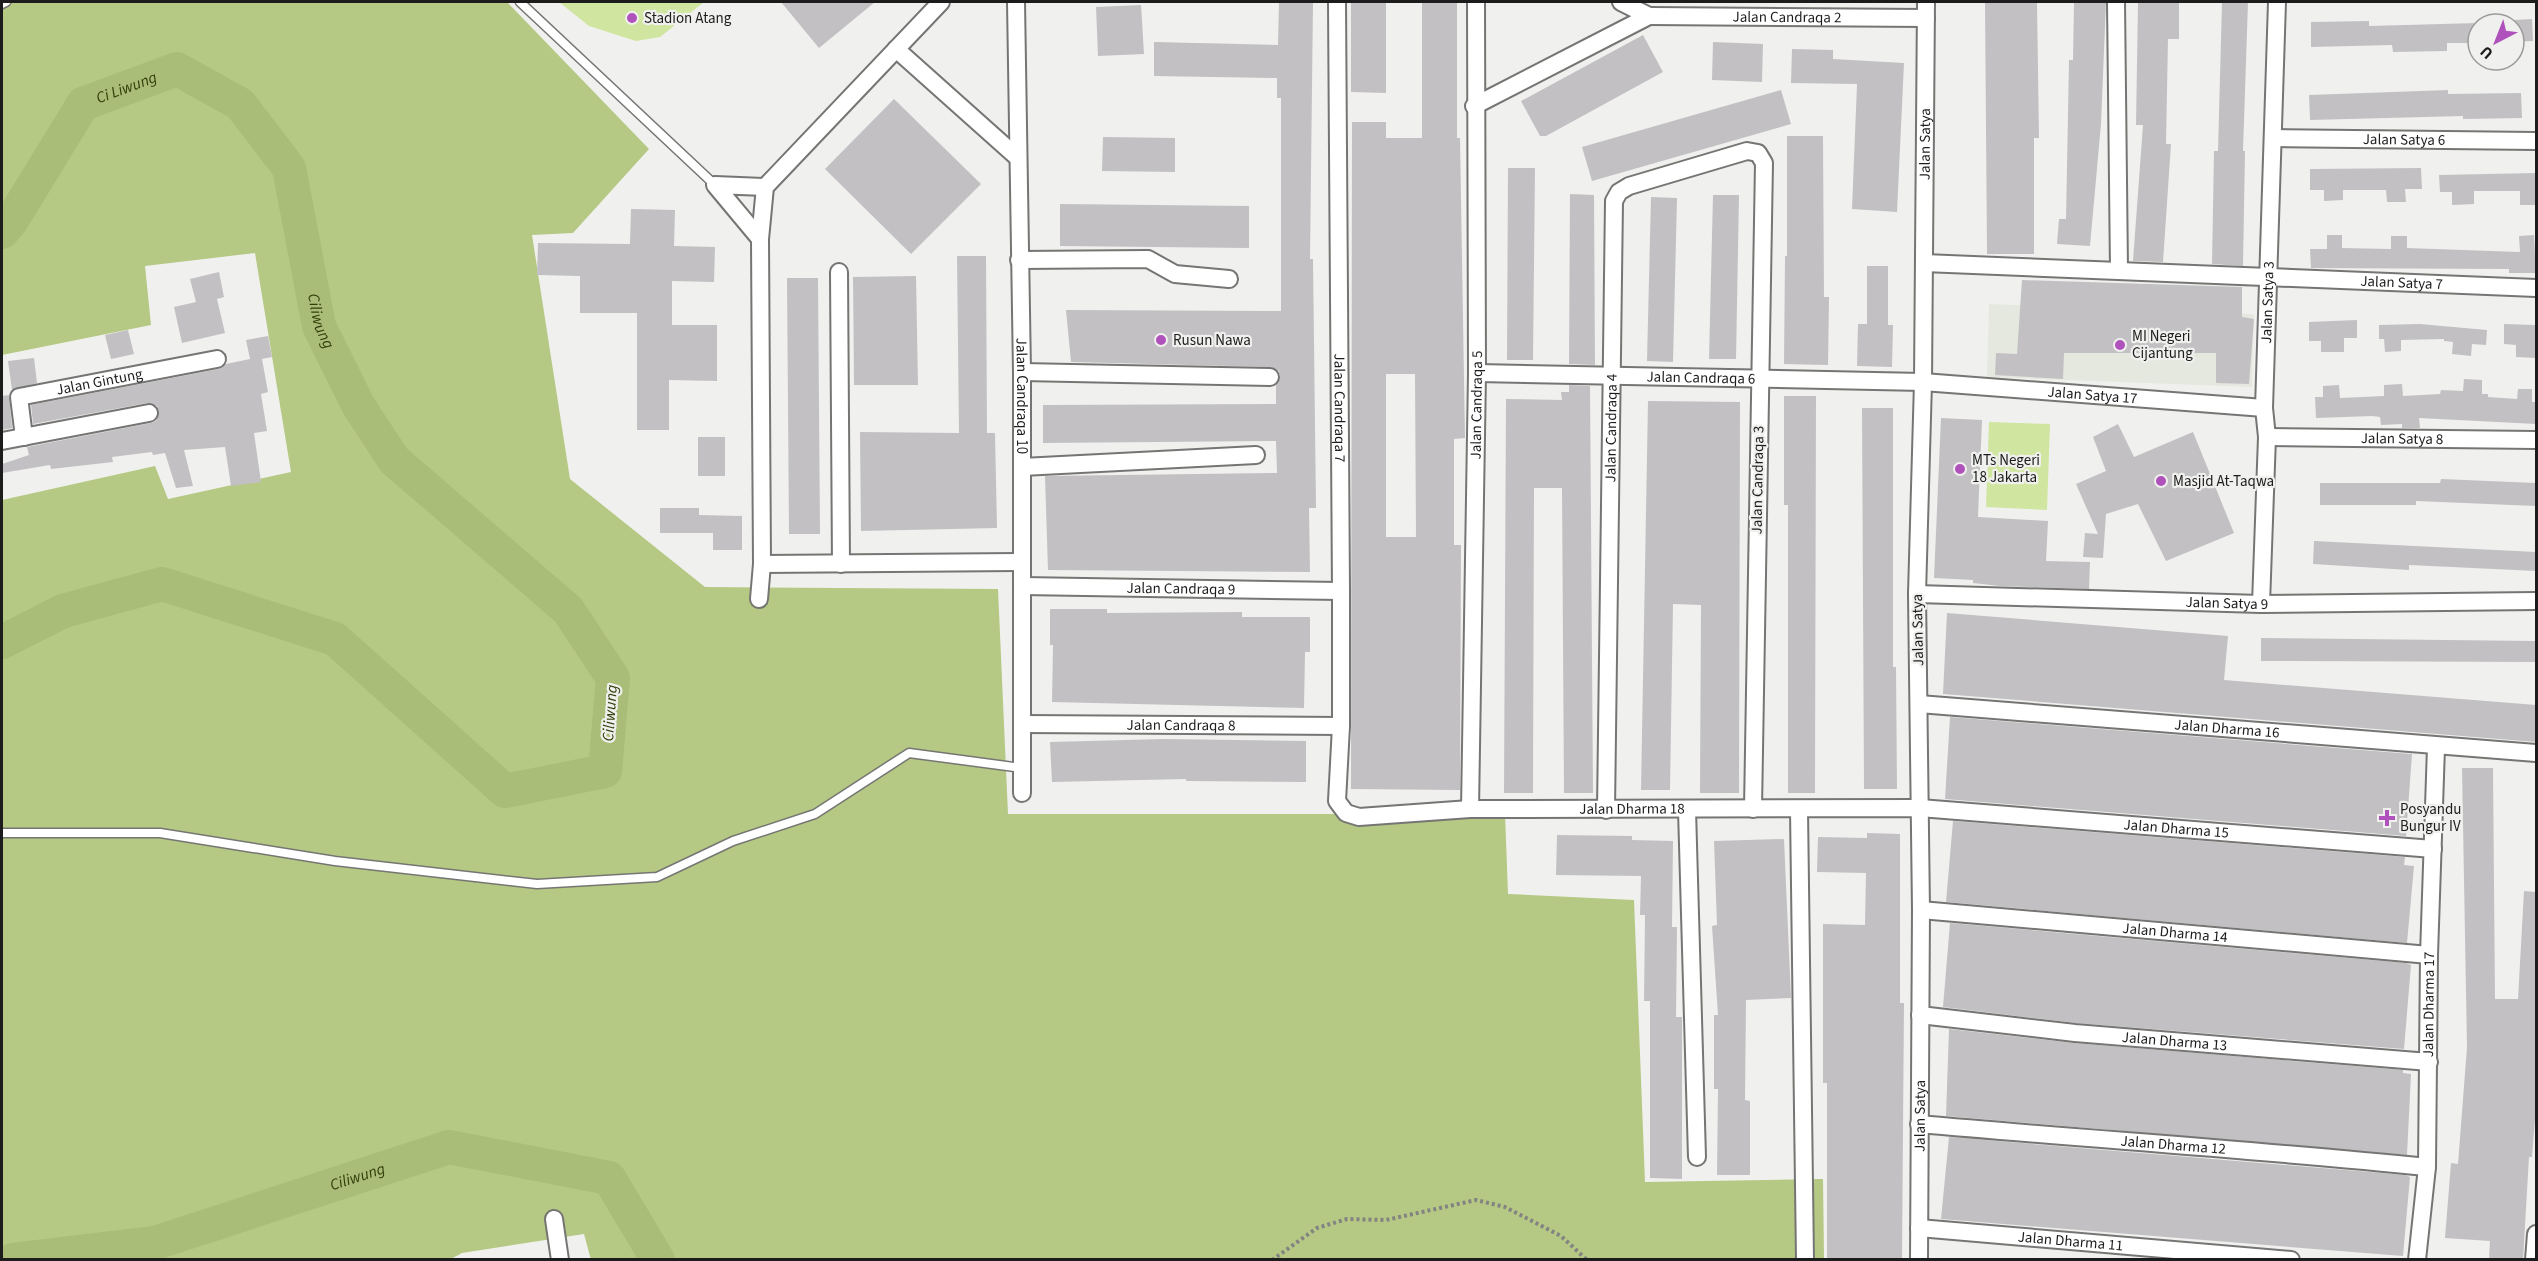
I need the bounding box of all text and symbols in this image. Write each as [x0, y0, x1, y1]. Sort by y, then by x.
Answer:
street label: Jalan Candraqa 2 [1732, 6, 1842, 28]
place label: Stadion Atang [644, 8, 732, 29]
marker: Stadion Atang [625, 11, 639, 25]
north arrow [2466, 12, 2526, 72]
text: U [2475, 41, 2498, 64]
water label: Ci Liwung [93, 66, 160, 109]
street label: Jalan Satya [1914, 108, 1936, 180]
street label: Jalan Satya 6 [2363, 129, 2445, 150]
street label: Jalan Satya 3 [2256, 261, 2279, 344]
street label: Jalan Satya 7 [2360, 270, 2443, 295]
water label: Ciliwung [302, 292, 340, 352]
place label: MI Negeri Cijantung [2132, 326, 2193, 364]
place label: Rusun Nawa [1173, 330, 1251, 351]
marker: Rusun Nawa [1154, 333, 1168, 347]
street label: Jalan Candraqa 10 [1011, 338, 1033, 454]
marker: MI Negeri Cijantung [2113, 338, 2127, 352]
street label: Jalan Candraqa 5 [1465, 351, 1488, 460]
street label: Jalan Candraqa 7 [1329, 353, 1351, 462]
street label: Jalan Gintung [54, 363, 145, 400]
street label: Jalan Candraqa 6 [1646, 366, 1756, 389]
street label: Jalan Candraqa 4 [1600, 373, 1622, 483]
street label: Jalan Satya 17 [2047, 381, 2138, 409]
street label: Jalan Candraqa 3 [1747, 425, 1769, 535]
street label: Jalan Satya 8 [2361, 428, 2443, 449]
place label: MTs Negeri 18 Jakarta [1972, 450, 2040, 488]
marker: MTs Negeri 18 Jakarta [1953, 462, 1967, 476]
place label: Masjid At-Taqwa [2173, 471, 2274, 492]
marker: Masjid At-Taqwa [2154, 474, 2168, 488]
street label: Jalan Candraqa 9 [1126, 577, 1236, 600]
street label: Jalan Satya 9 [2185, 591, 2268, 615]
street label: Jalan Satya [1907, 594, 1929, 666]
water label: Ciliwung [597, 684, 623, 742]
street label: Jalan Candraqa 8 [1127, 714, 1235, 736]
street label: Jalan Dharma 16 [2174, 714, 2280, 743]
street label: Jalan Dharma 18 [1579, 798, 1685, 819]
place label: Posyandu Bungur IV [2400, 799, 2461, 837]
marker: Posyandu Bungur IV [2378, 809, 2396, 827]
street label: Jalan Dharma 15 [2123, 814, 2230, 843]
street label: Jalan Dharma 14 [2122, 917, 2229, 948]
street label: Jalan Dharma 17 [2418, 952, 2440, 1057]
street label: Jalan Dharma 13 [2121, 1026, 2228, 1056]
street label: Jalan Satya [1909, 1080, 1931, 1152]
street label: Jalan Dharma 12 [2120, 1130, 2227, 1159]
water label: Ciliwung [327, 1158, 388, 1196]
street label: Jalan Dharma 11 [2017, 1226, 2124, 1256]

